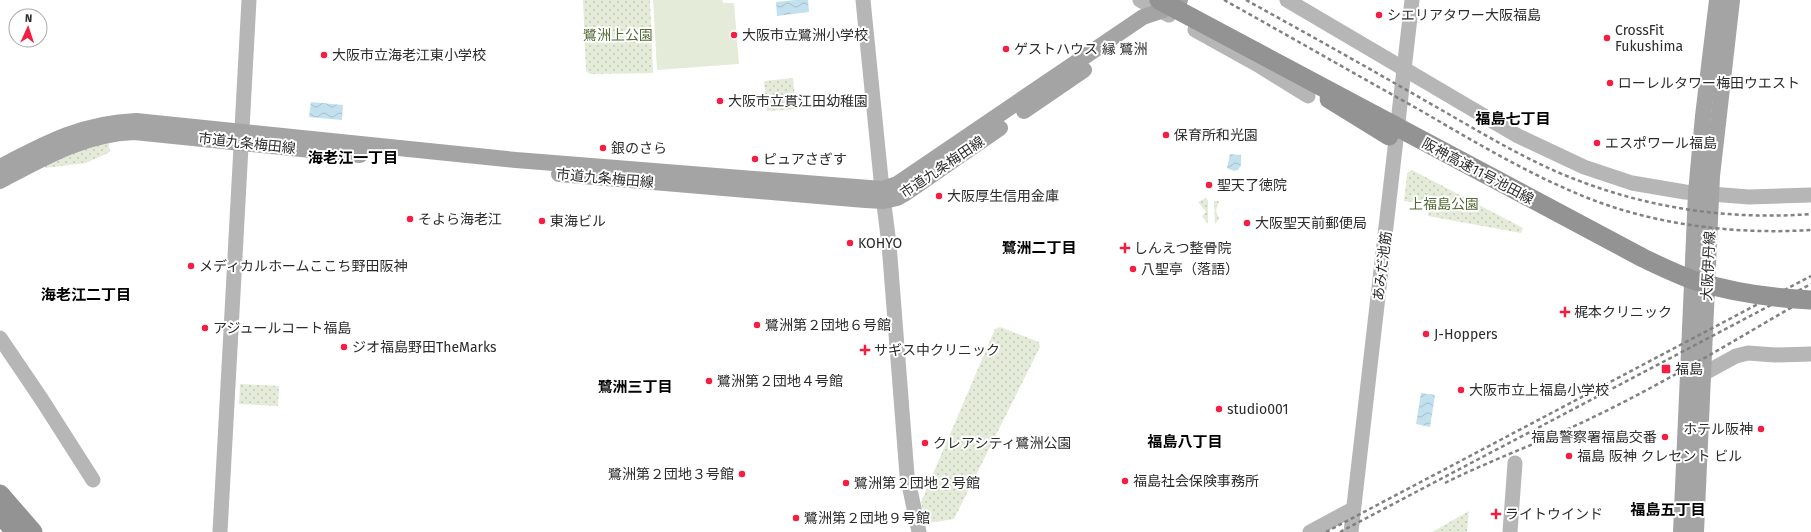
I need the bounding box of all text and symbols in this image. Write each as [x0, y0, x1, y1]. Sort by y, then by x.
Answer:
place label: シエリアタワー大阪福島 [1387, 7, 1541, 24]
north arrow [8, 8, 48, 48]
marker: シエリアタワー大阪福島 [1374, 10, 1384, 20]
text: N [25, 12, 32, 25]
place label: CrossFit Fukushima [1615, 22, 1683, 55]
park label: 鷺洲上公園 [583, 27, 653, 44]
place label: 大阪市立鷺洲小学校 [742, 27, 868, 44]
marker: 大阪市立鷺洲小学校 [729, 30, 739, 40]
marker: CrossFit Fukushima [1602, 33, 1612, 43]
place label: ゲストハウス 縁 鷺洲 [1014, 41, 1147, 58]
marker: ゲストハウス 縁 鷺洲 [1001, 44, 1011, 54]
place label: 大阪市立海老江東小学校 [332, 47, 486, 64]
marker: 大阪市立海老江東小学校 [319, 50, 329, 60]
place label: ローレルタワー梅田ウエスト [1618, 75, 1800, 92]
marker: ローレルタワー梅田ウエスト [1605, 78, 1615, 88]
place label: 大阪市立貫江田幼稚園 [728, 93, 868, 110]
marker: 大阪市立貫江田幼稚園 [715, 96, 725, 106]
district label: 福島七丁目 [1474, 110, 1551, 128]
place label: 保育所和光園 [1174, 127, 1258, 144]
street label: 市道九条梅田線 [197, 130, 297, 157]
marker: 保育所和光園 [1161, 130, 1171, 140]
street label: 市道九条梅田線 [897, 133, 988, 202]
street label: 阪神高速11号池田線 [1419, 135, 1536, 208]
place label: エスポワール福島 [1605, 135, 1717, 152]
marker: エスポワール福島 [1592, 138, 1602, 148]
place label: 銀のさら [611, 140, 667, 157]
marker: 銀のさら [598, 143, 608, 153]
district label: 海老江一丁目 [308, 149, 398, 167]
place label: ピュアさぎす [763, 151, 847, 168]
marker: ピュアさぎす [750, 154, 760, 164]
street label: 市道九条梅田線 [555, 166, 655, 191]
place label: 聖天了徳院 [1217, 177, 1287, 194]
marker: 聖天了徳院 [1204, 180, 1214, 190]
place label: 大阪厚生信用金庫 [947, 188, 1059, 205]
marker: 大阪厚生信用金庫 [934, 191, 944, 201]
park label: 上福島公園 [1409, 196, 1479, 213]
place label: そよら海老江 [418, 211, 502, 228]
place label: 東海ビル [550, 213, 606, 230]
marker: そよら海老江 [405, 214, 415, 224]
place label: 大阪聖天前郵便局 [1255, 215, 1367, 232]
marker: 東海ビル [537, 216, 547, 226]
marker: 大阪聖天前郵便局 [1242, 218, 1252, 228]
street label: あみだ池筋 [1370, 230, 1395, 302]
street label: 大阪伊丹線 [1698, 231, 1719, 301]
place label: KOHYO [858, 235, 902, 252]
marker: KOHYO [845, 238, 855, 248]
district label: 鷺洲二丁目 [1001, 239, 1077, 257]
place label: しんえつ整骨院 [1134, 240, 1232, 257]
marker: しんえつ整骨院 [1119, 242, 1131, 254]
place label: メディカルホームここち野田阪神 [199, 258, 408, 275]
marker: メディカルホームここち野田阪神 [186, 261, 196, 271]
place label: 八聖亭（落語） [1141, 261, 1239, 278]
marker: 八聖亭（落語） [1128, 264, 1138, 274]
district label: 海老江二丁目 [41, 286, 131, 304]
place label: 梶本クリニック [1574, 304, 1672, 321]
marker: 梶本クリニック [1559, 306, 1571, 318]
place label: 鷺洲第２団地６号館 [765, 317, 891, 334]
place label: アジュールコート福島 [213, 320, 351, 337]
marker: 鷺洲第２団地６号館 [752, 320, 762, 330]
marker: アジュールコート福島 [200, 323, 210, 333]
place label: J-Hoppers [1434, 326, 1498, 343]
marker: J-Hoppers [1421, 329, 1431, 339]
place label: ジオ福島野田TheMarks [352, 339, 497, 356]
marker: ジオ福島野田TheMarks [339, 342, 349, 352]
place label: サギス中クリニック [874, 342, 1000, 359]
marker: サギス中クリニック [859, 344, 871, 356]
place label: 福島 [1675, 361, 1703, 378]
marker: 福島 [1660, 363, 1672, 375]
place label: 鷺洲第２団地４号館 [717, 373, 843, 390]
marker: 鷺洲第２団地４号館 [704, 376, 714, 386]
district label: 鷺洲三丁目 [597, 378, 673, 396]
place label: 大阪市立上福島小学校 [1469, 382, 1609, 399]
marker: 大阪市立上福島小学校 [1456, 385, 1466, 395]
place label: studio001 [1227, 401, 1289, 418]
marker: studio001 [1214, 404, 1224, 414]
place label: ホテル阪神 [1683, 421, 1753, 438]
marker: ホテル阪神 [1756, 424, 1766, 434]
place label: 福島警察署福島交番 [1531, 429, 1657, 446]
marker: 福島警察署福島交番 [1660, 432, 1670, 442]
district label: 福島八丁目 [1146, 433, 1223, 451]
place label: クレアシティ鷺洲公園 [933, 435, 1072, 452]
marker: クレアシティ鷺洲公園 [920, 438, 930, 448]
place label: 福島 阪神 クレセント ビル [1577, 448, 1742, 465]
marker: 福島 阪神 クレセント ビル [1564, 451, 1574, 461]
place label: 鷺洲第２団地３号館 [608, 466, 734, 483]
marker: 鷺洲第２団地３号館 [737, 469, 747, 479]
place label: 福島社会保険事務所 [1133, 473, 1259, 490]
place label: 鷺洲第２団地２号館 [854, 475, 980, 492]
marker: 福島社会保険事務所 [1120, 476, 1130, 486]
marker: 鷺洲第２団地２号館 [841, 478, 851, 488]
district label: 福島五丁目 [1629, 501, 1706, 519]
place label: ライトウインド [1505, 506, 1603, 523]
marker: ライトウインド [1490, 508, 1502, 520]
place label: 鷺洲第２団地９号館 [804, 510, 930, 527]
marker: 鷺洲第２団地９号館 [791, 513, 801, 523]

